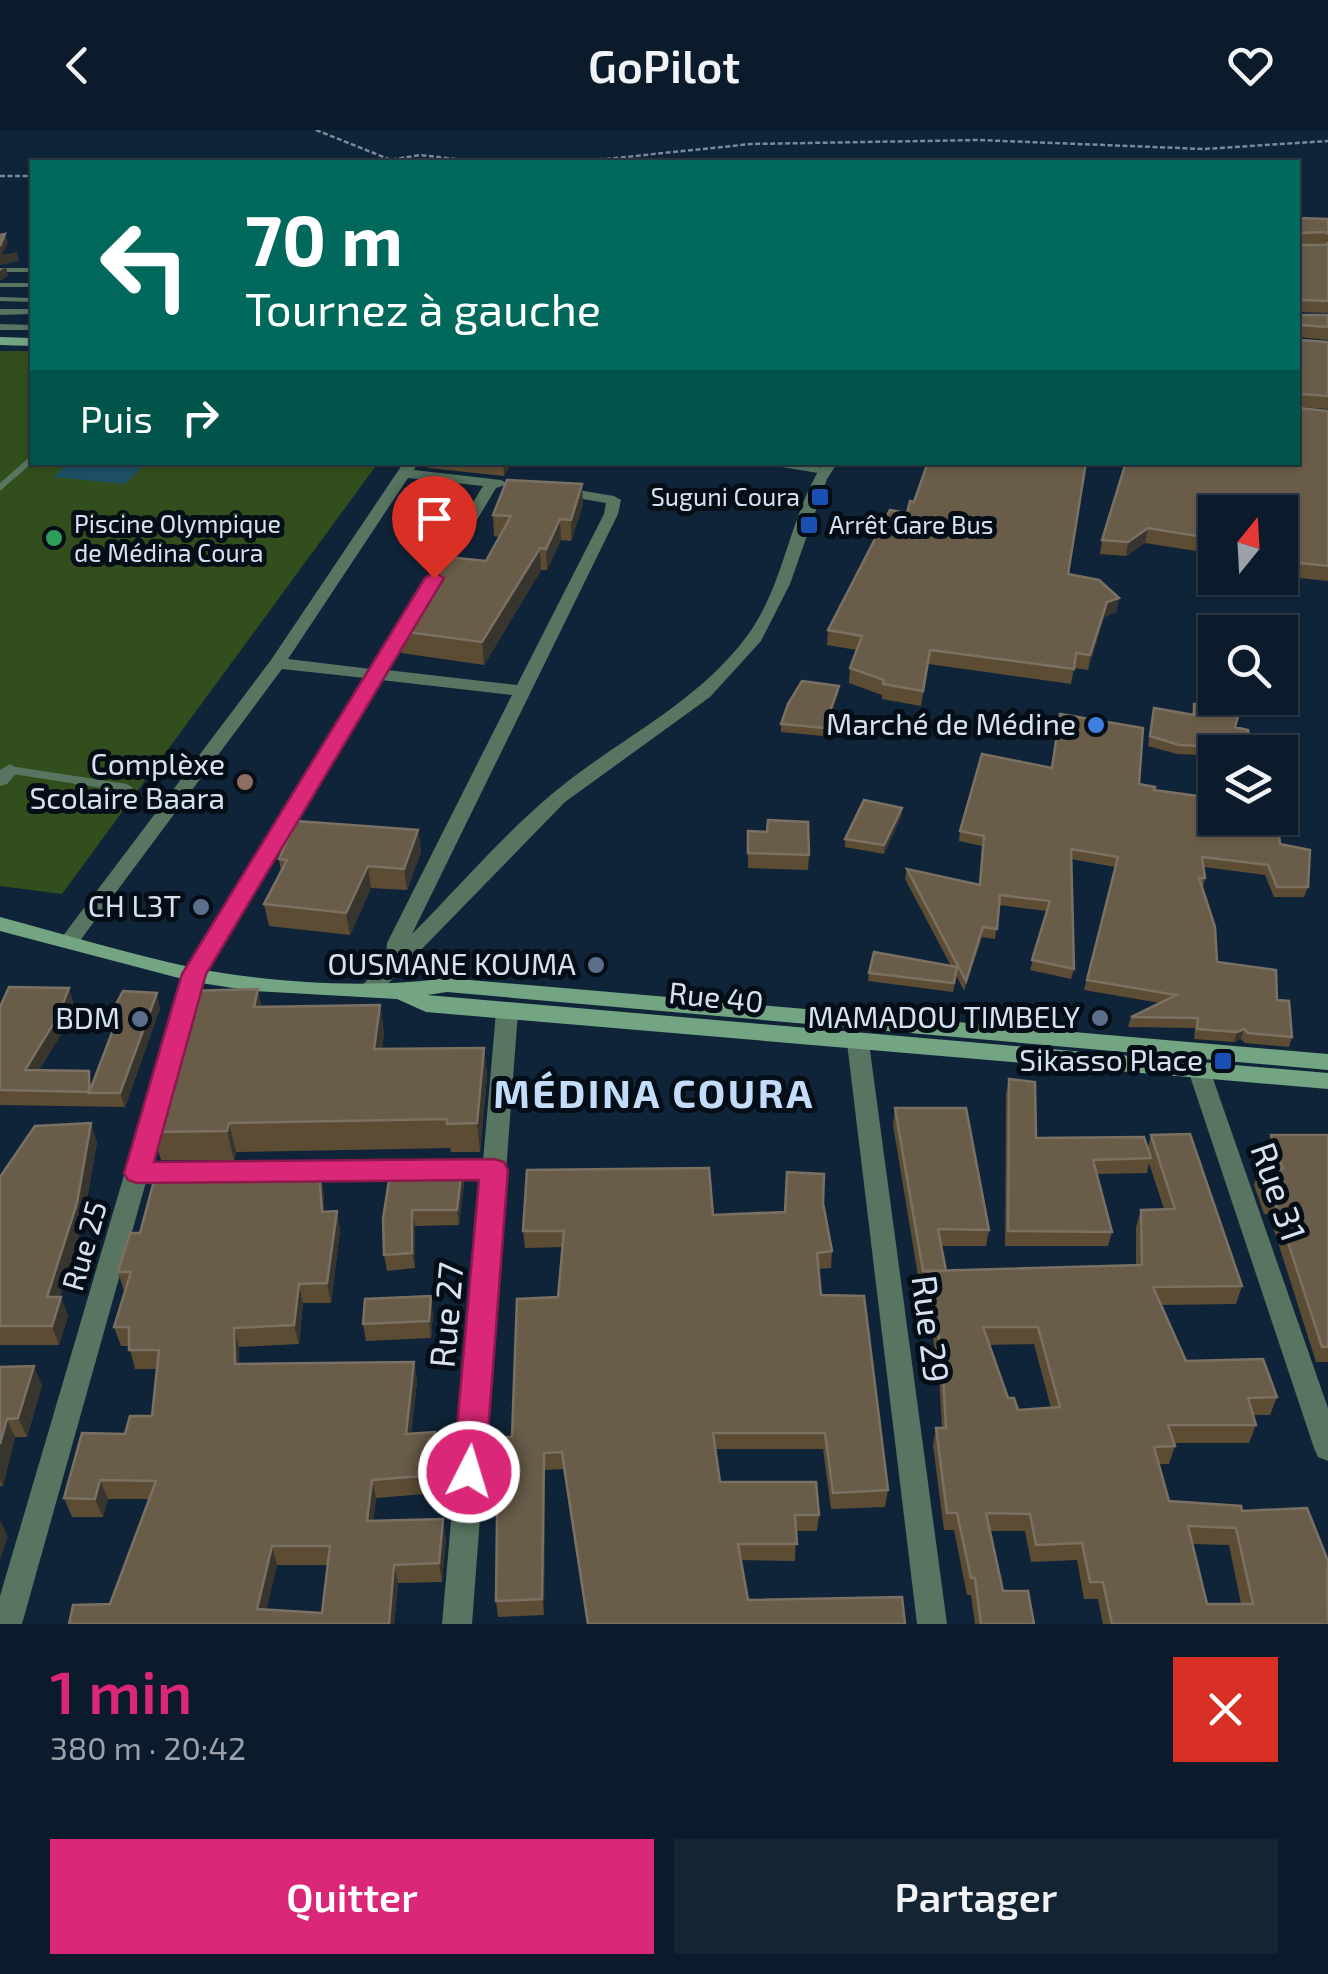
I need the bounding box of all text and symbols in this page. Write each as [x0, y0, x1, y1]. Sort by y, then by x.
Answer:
icon: back [50, 38, 105, 93]
text: GoPilot [588, 38, 740, 92]
icon: heart [1223, 38, 1278, 93]
text: 70 m [245, 196, 403, 280]
icon: left [80, 200, 210, 330]
text: Tournez à gauche [245, 281, 601, 335]
icon: right [173, 390, 228, 445]
text: Puis [80, 395, 153, 441]
pin [392, 476, 477, 579]
place label: Suguni Coura [651, 481, 800, 511]
marker: Suguni Coura [809, 486, 831, 508]
icon: arrive [407, 491, 462, 546]
north arrow [1198, 495, 1298, 595]
map controls [1198, 495, 1298, 835]
place label: Piscine Olympique de Médina Coura [74, 508, 281, 567]
place label: Arrêt Gare Bus [829, 509, 993, 539]
marker: Arrêt Gare Bus [798, 514, 820, 536]
marker: Piscine Olympique de Médina Coura [43, 527, 65, 549]
button: search [1198, 615, 1298, 715]
place label: Marché de Médine [826, 705, 1076, 741]
marker: Marché de Médine [1085, 714, 1107, 736]
button: layers [1198, 735, 1298, 835]
place label: Complèxe Scolaire Baara [29, 745, 225, 815]
marker: Complèxe Scolaire Baara [234, 771, 256, 793]
place label: CH L3T [88, 887, 181, 923]
marker: CH L3T [190, 896, 212, 918]
place label: OUSMANE KOUMA [328, 945, 576, 981]
marker: OUSMANE KOUMA [585, 954, 607, 976]
street label: Rue 40 [667, 973, 765, 1019]
place label: MAMADOU TIMBELY [807, 998, 1080, 1034]
place label: BDM [55, 999, 120, 1035]
marker: MAMADOU TIMBELY [1089, 1007, 1111, 1029]
marker: BDM [129, 1008, 151, 1030]
place label: Sikasso Place [1019, 1041, 1203, 1077]
marker: Sikasso Place [1212, 1050, 1234, 1072]
district label: MÉDINA COURA [493, 1068, 815, 1116]
street label: Rue 31 [1243, 1136, 1316, 1246]
street label: Rue 25 [53, 1197, 113, 1294]
street label: Rue 27 [419, 1260, 471, 1369]
street label: Rue 29 [905, 1273, 959, 1385]
position arrow [417, 1420, 521, 1524]
text: 1 min [50, 1654, 192, 1726]
button: close [1173, 1657, 1278, 1762]
text: 380 m · 20:42 [50, 1728, 246, 1766]
button: Quitter [50, 1839, 654, 1954]
button: Partager [674, 1839, 1278, 1954]

